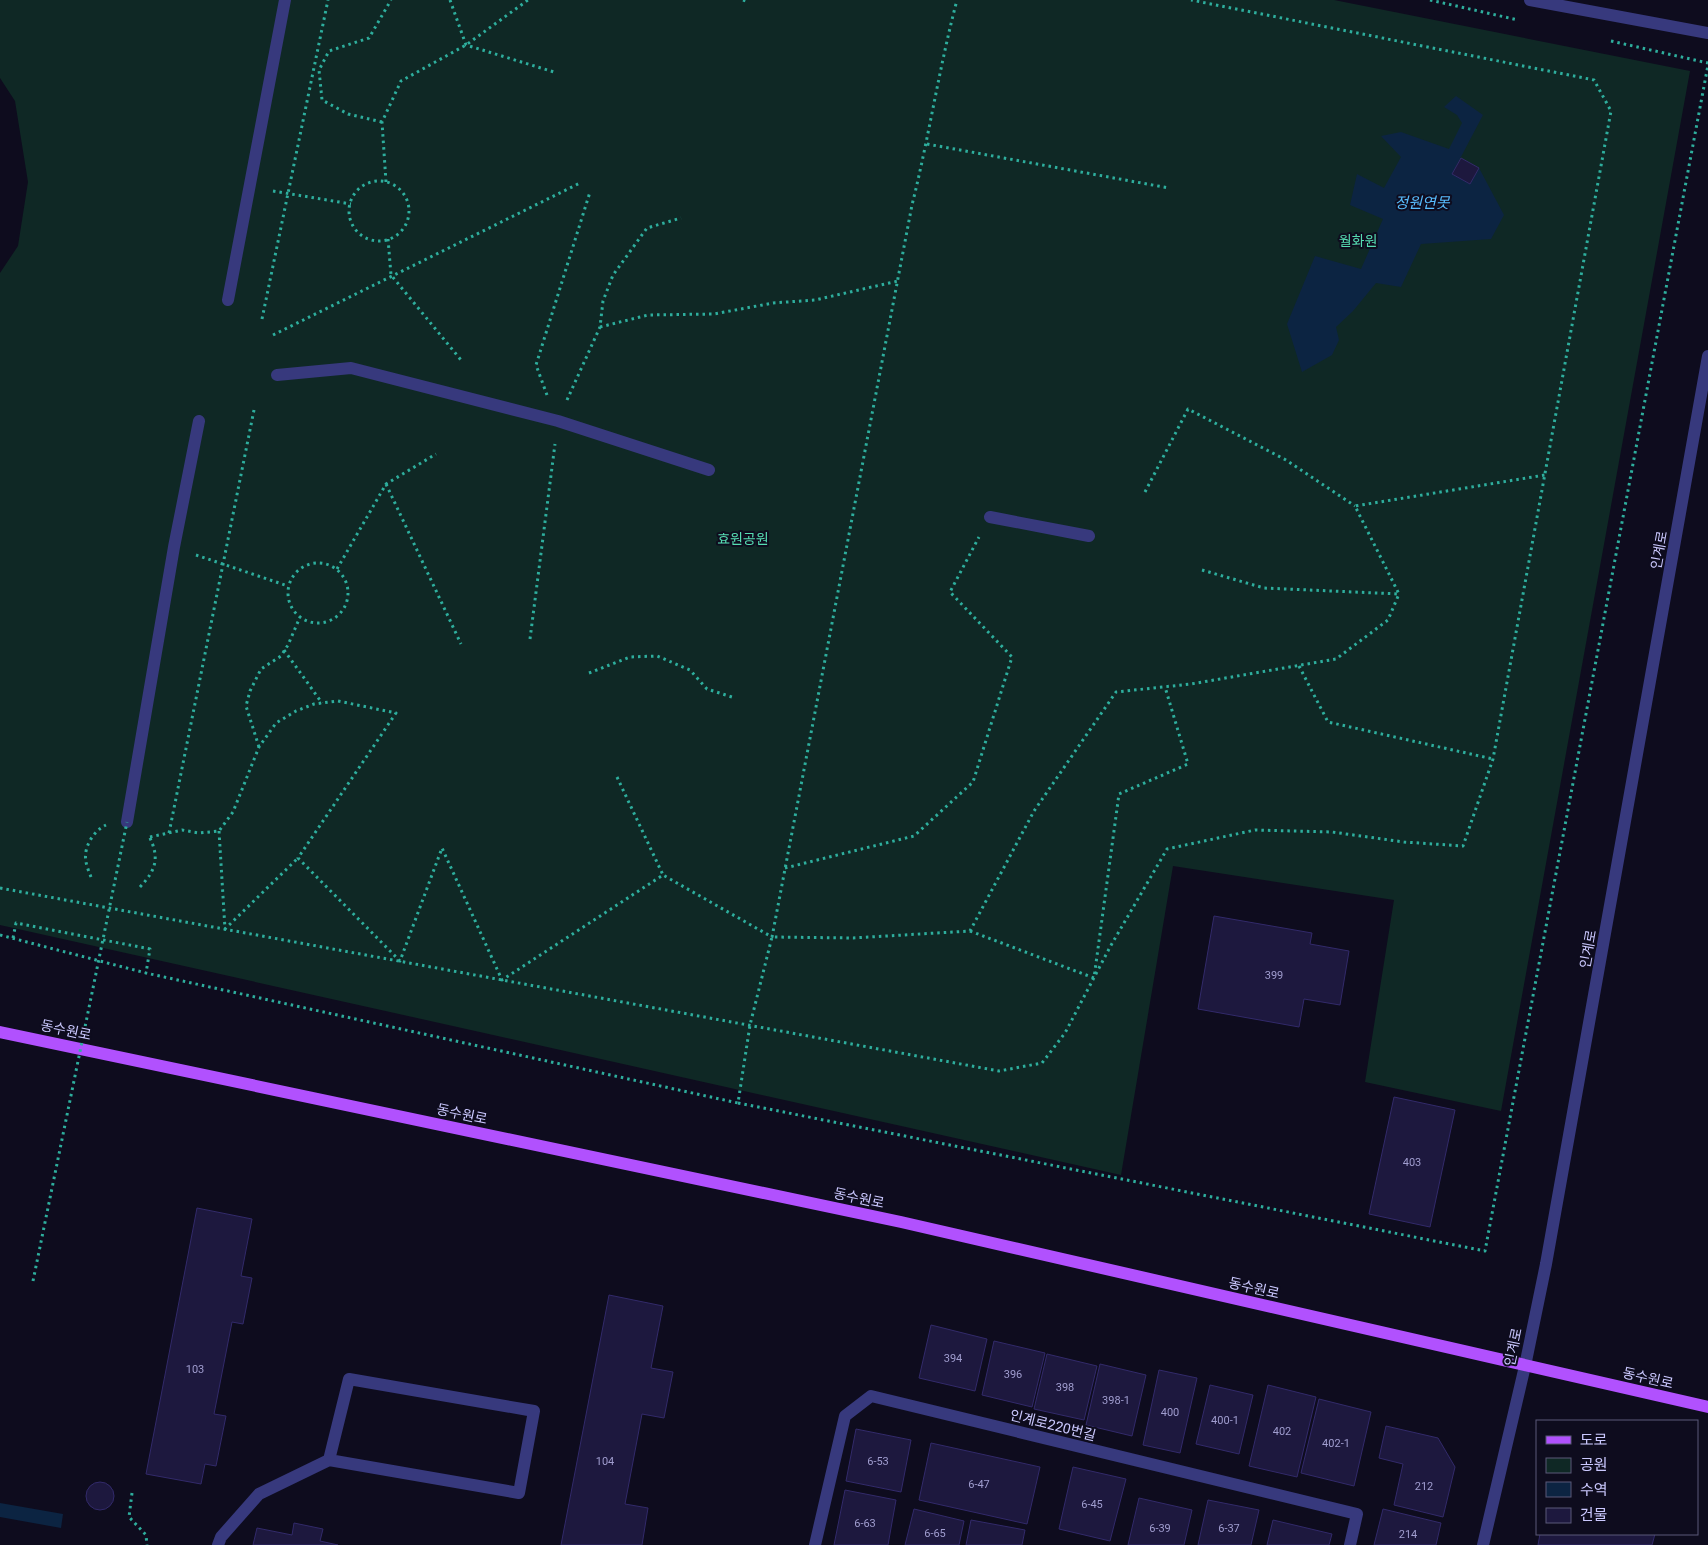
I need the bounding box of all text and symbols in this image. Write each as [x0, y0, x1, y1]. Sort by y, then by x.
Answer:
water label: 정원연못 [1394, 194, 1451, 212]
park label: 월화원 [1339, 233, 1377, 249]
street label: 인계로 [1648, 529, 1670, 570]
park label: 효원공원 [717, 531, 769, 547]
street label: 인계로 [1577, 928, 1599, 969]
house number: 399 [1265, 969, 1283, 982]
street label: 동수원로 [39, 1017, 93, 1043]
street label: 동수원로 [435, 1101, 489, 1127]
house number: 403 [1403, 1156, 1421, 1169]
street label: 동수원로 [832, 1185, 886, 1211]
street label: 동수원로 [1227, 1274, 1281, 1302]
street label: 인계로 [1501, 1326, 1525, 1368]
house number: 394 [944, 1352, 962, 1365]
house number: 103 [186, 1363, 204, 1376]
street label: 동수원로 [1621, 1364, 1675, 1392]
house number: 396 [1004, 1368, 1022, 1381]
house number: 398 [1056, 1381, 1074, 1394]
house number: 398-1 [1102, 1394, 1130, 1407]
house number: 400 [1161, 1406, 1179, 1419]
street label: 인계로220번길 [1008, 1407, 1098, 1443]
house number: 400-1 [1211, 1414, 1239, 1427]
legend [1536, 1420, 1698, 1535]
house number: 402 [1273, 1425, 1291, 1438]
text: 도로 [1580, 1431, 1608, 1449]
house number: 402-1 [1322, 1437, 1350, 1450]
house number: 104 [596, 1455, 614, 1468]
house number: 6-53 [867, 1455, 889, 1468]
text: 공원 [1580, 1456, 1608, 1474]
house number: 6-47 [968, 1478, 990, 1491]
house number: 212 [1415, 1480, 1433, 1493]
text: 수역 [1580, 1481, 1608, 1499]
house number: 6-45 [1081, 1498, 1103, 1511]
text: 건물 [1580, 1506, 1608, 1524]
house number: 6-63 [854, 1517, 876, 1530]
house number: 6-39 [1149, 1522, 1171, 1535]
house number: 6-37 [1218, 1522, 1240, 1535]
house number: 6-65 [924, 1527, 946, 1540]
house number: 214 [1399, 1528, 1417, 1541]

